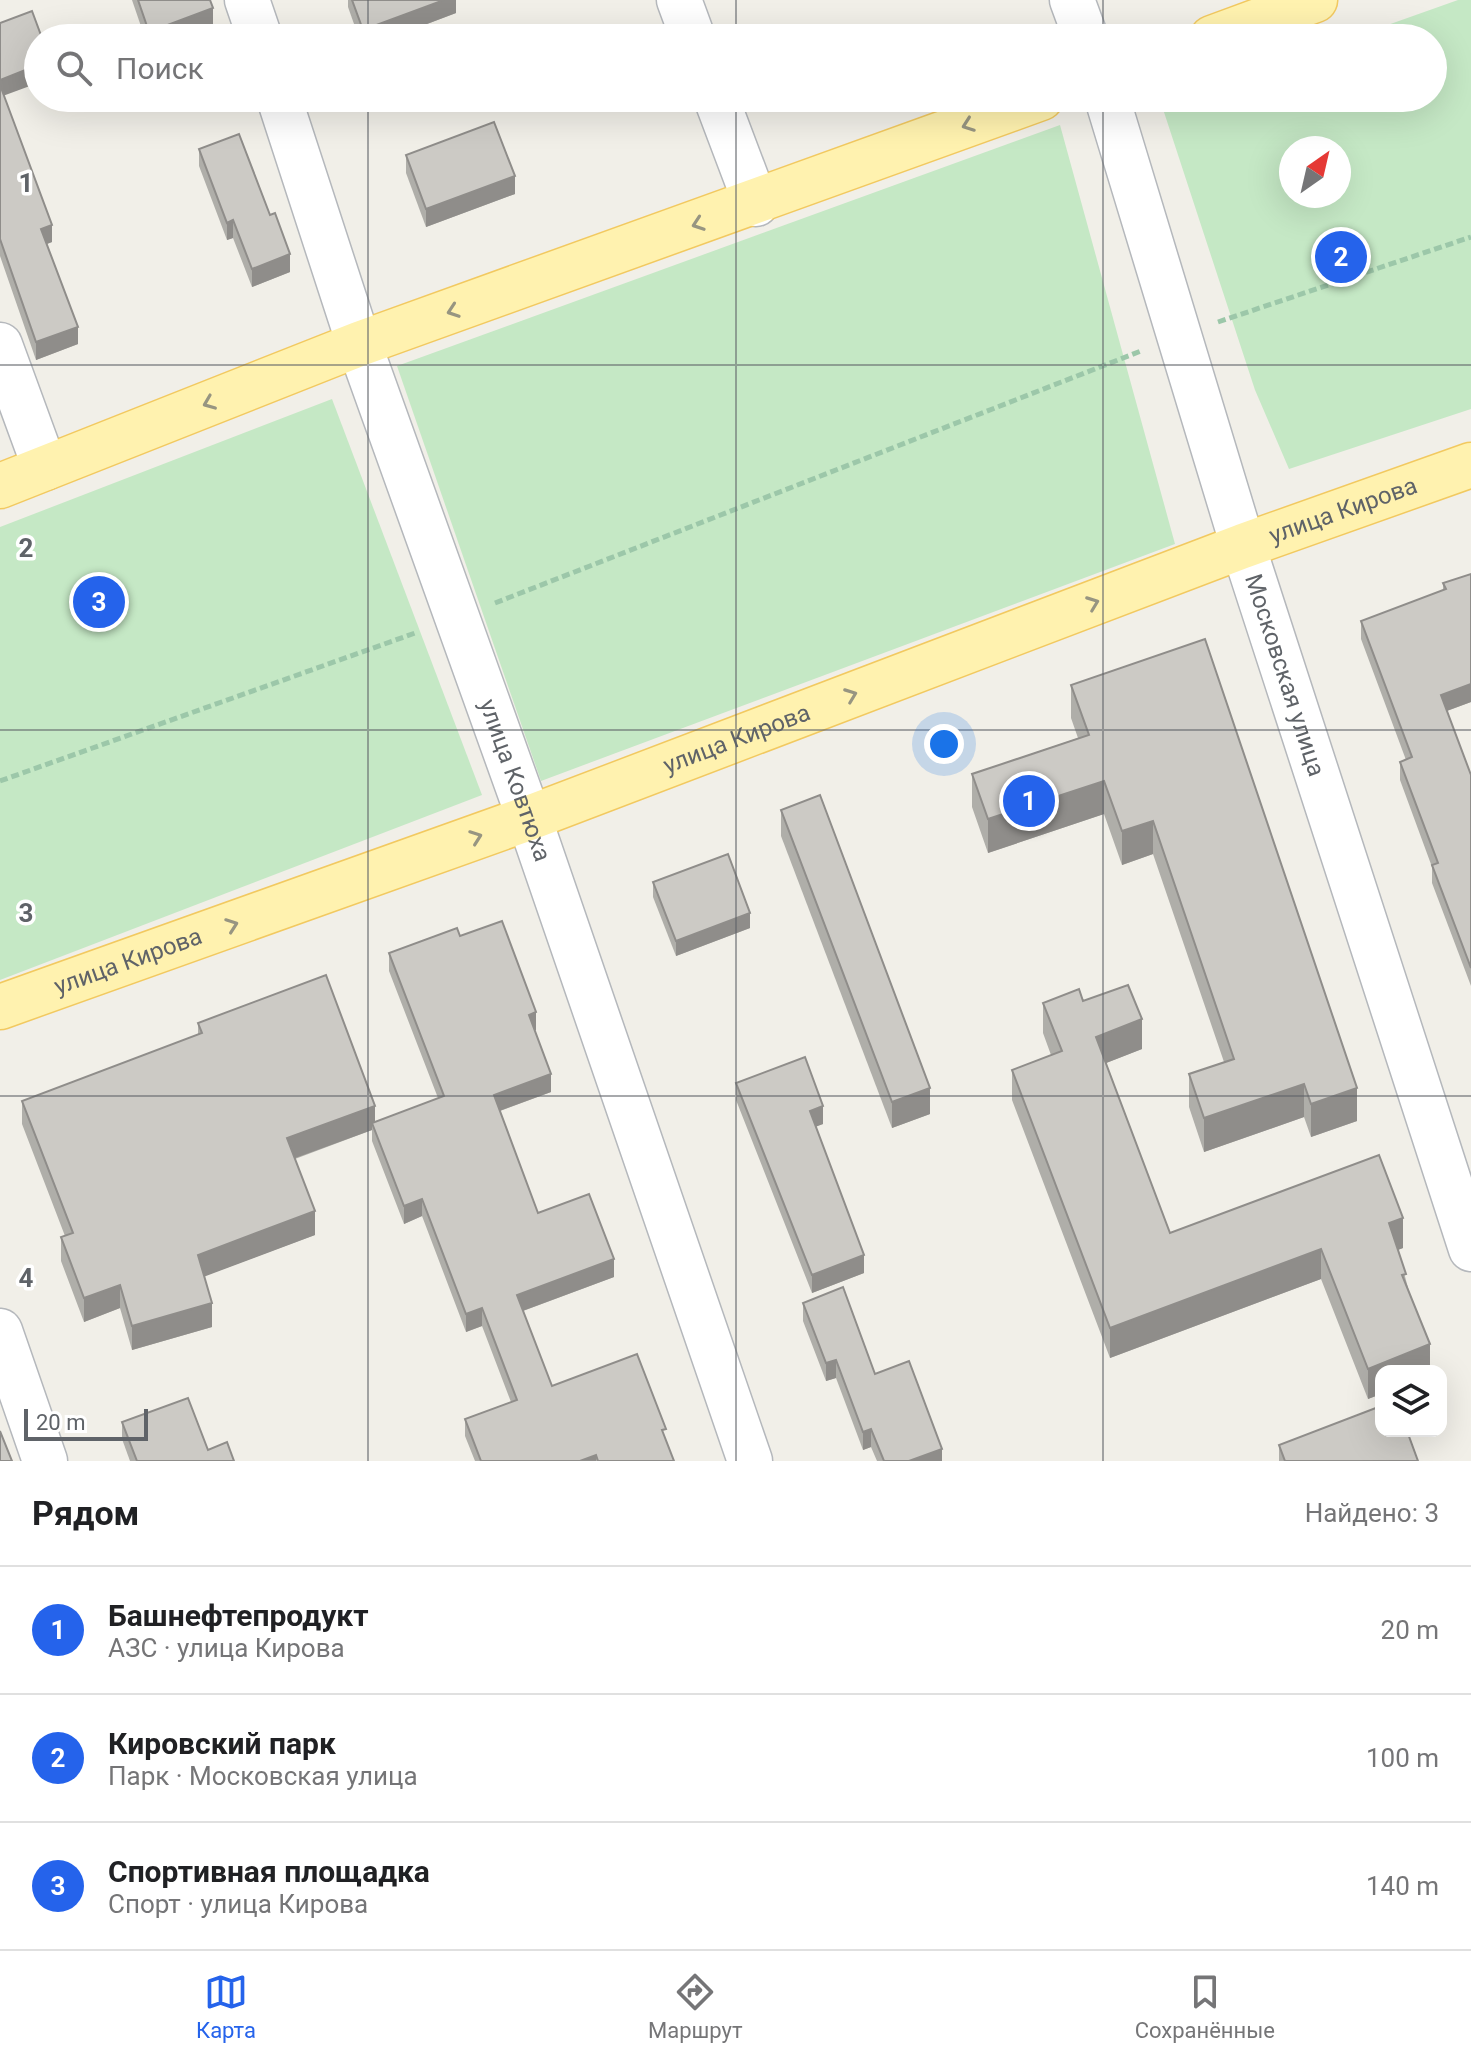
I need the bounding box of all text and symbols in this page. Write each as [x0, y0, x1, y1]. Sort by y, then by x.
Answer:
search box [24, 24, 1447, 112]
icon: search [52, 46, 96, 90]
text: Поиск [116, 51, 204, 86]
one-way arrow [962, 115, 976, 132]
north arrow [1279, 136, 1351, 208]
text: 1 [19, 168, 33, 198]
one-way arrow [692, 215, 706, 231]
pin: 2 [1315, 227, 1367, 287]
one-way arrow [446, 301, 460, 317]
one-way arrow [203, 393, 217, 410]
street label: улица Кирова [1265, 471, 1421, 550]
text: 2 [19, 533, 33, 563]
street label: Московская улица [1239, 571, 1331, 780]
pin: 3 [73, 572, 125, 632]
one-way arrow [1086, 596, 1100, 613]
one-way arrow [843, 688, 857, 705]
street label: улица Ковтюха [474, 695, 557, 865]
street label: улица Кирова [659, 698, 814, 780]
your location [924, 724, 964, 764]
pin: 1 [1003, 771, 1055, 831]
one-way arrow [469, 830, 483, 847]
text: 3 [19, 898, 33, 928]
one-way arrow [224, 918, 238, 934]
street label: улица Кирова [50, 922, 206, 1000]
text: 4 [19, 1263, 34, 1293]
map controls [1375, 1365, 1447, 1437]
button: layers [1375, 1365, 1447, 1437]
scale bar [24, 1405, 148, 1441]
text: 20 m [36, 1410, 85, 1435]
text: Рядом [32, 1493, 139, 1533]
text: Найдено: 3 [1305, 1498, 1439, 1528]
text: Башнефтепродукт [108, 1598, 368, 1633]
text: 1 [51, 1615, 65, 1645]
text: 20 m [1381, 1615, 1439, 1645]
text: АЗС · улица Кирова [108, 1633, 345, 1663]
text: Кировский парк [108, 1726, 336, 1761]
text: 2 [51, 1743, 65, 1773]
text: 100 m [1366, 1743, 1439, 1773]
text: Парк · Московская улица [108, 1761, 418, 1791]
text: Спортивная площадка [108, 1854, 430, 1889]
text: 3 [51, 1871, 65, 1901]
text: 140 m [1366, 1871, 1439, 1901]
text: Спорт · улица Кирова [108, 1889, 368, 1919]
tab: Карта [196, 1970, 256, 2043]
tab: Маршрут [648, 1970, 743, 2043]
tab: Сохранённые [1135, 1970, 1275, 2043]

